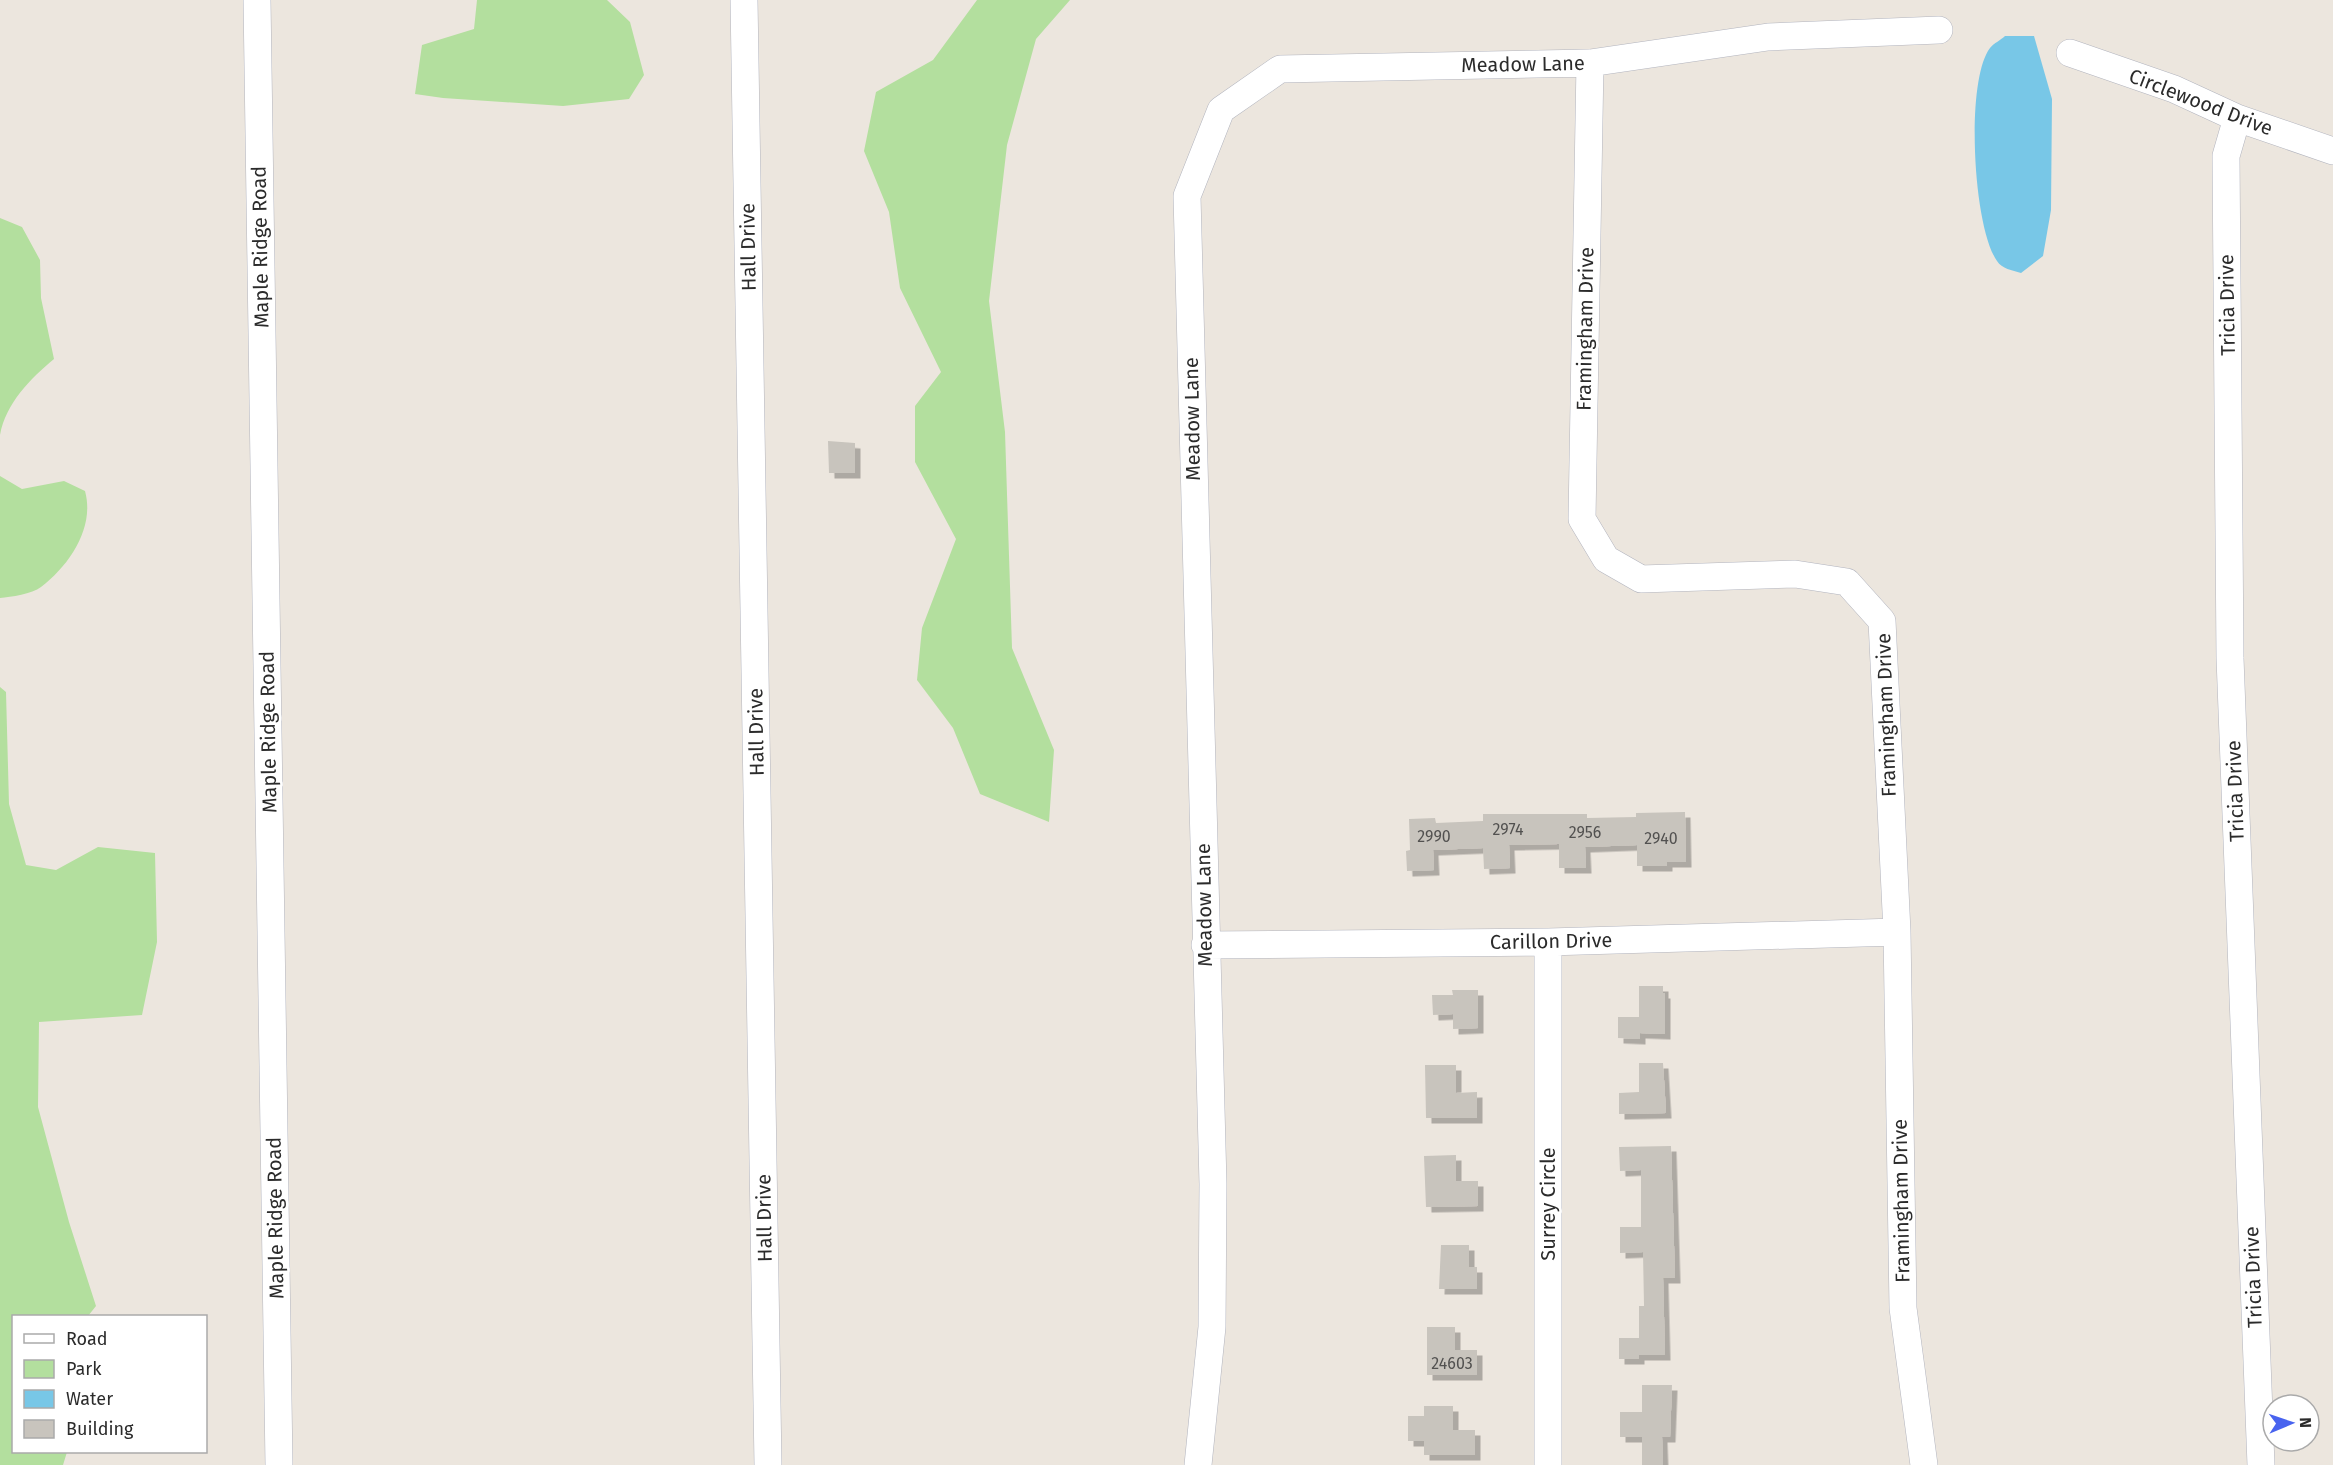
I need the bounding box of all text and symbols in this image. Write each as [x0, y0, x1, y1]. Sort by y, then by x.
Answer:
street label: Meadow Lane [1461, 51, 1585, 77]
street label: Circlewood Drive [2126, 64, 2276, 140]
street label: Maple Ridge Road [247, 166, 273, 328]
street label: Hall Drive [735, 203, 761, 291]
street label: Framingham Drive [1572, 247, 1598, 411]
street label: Tricia Drive [2214, 254, 2240, 356]
street label: Meadow Lane [1179, 357, 1205, 481]
street label: Framingham Drive [1871, 633, 1901, 797]
street label: Maple Ridge Road [255, 651, 281, 813]
street label: Hall Drive [743, 688, 769, 776]
street label: Tricia Drive [2221, 740, 2249, 842]
house number: 2974 [1493, 820, 1524, 839]
house number: 2956 [1569, 823, 1601, 842]
house number: 2990 [1417, 827, 1451, 846]
house number: 2940 [1644, 829, 1678, 848]
street label: Meadow Lane [1191, 843, 1217, 967]
street label: Carillon Drive [1490, 928, 1612, 954]
street label: Framingham Drive [1888, 1119, 1914, 1283]
street label: Maple Ridge Road [262, 1137, 288, 1299]
street label: Surrey Circle [1536, 1147, 1560, 1261]
street label: Hall Drive [751, 1174, 777, 1262]
street label: Tricia Drive [2239, 1226, 2267, 1328]
legend [12, 1315, 207, 1453]
text: Road [66, 1328, 108, 1350]
house number: 24603 [1431, 1354, 1473, 1373]
text: Park [66, 1358, 102, 1380]
text: Water [66, 1388, 113, 1410]
north arrow [2261, 1393, 2321, 1453]
text: N [2296, 1417, 2315, 1428]
text: Building [66, 1418, 134, 1440]

